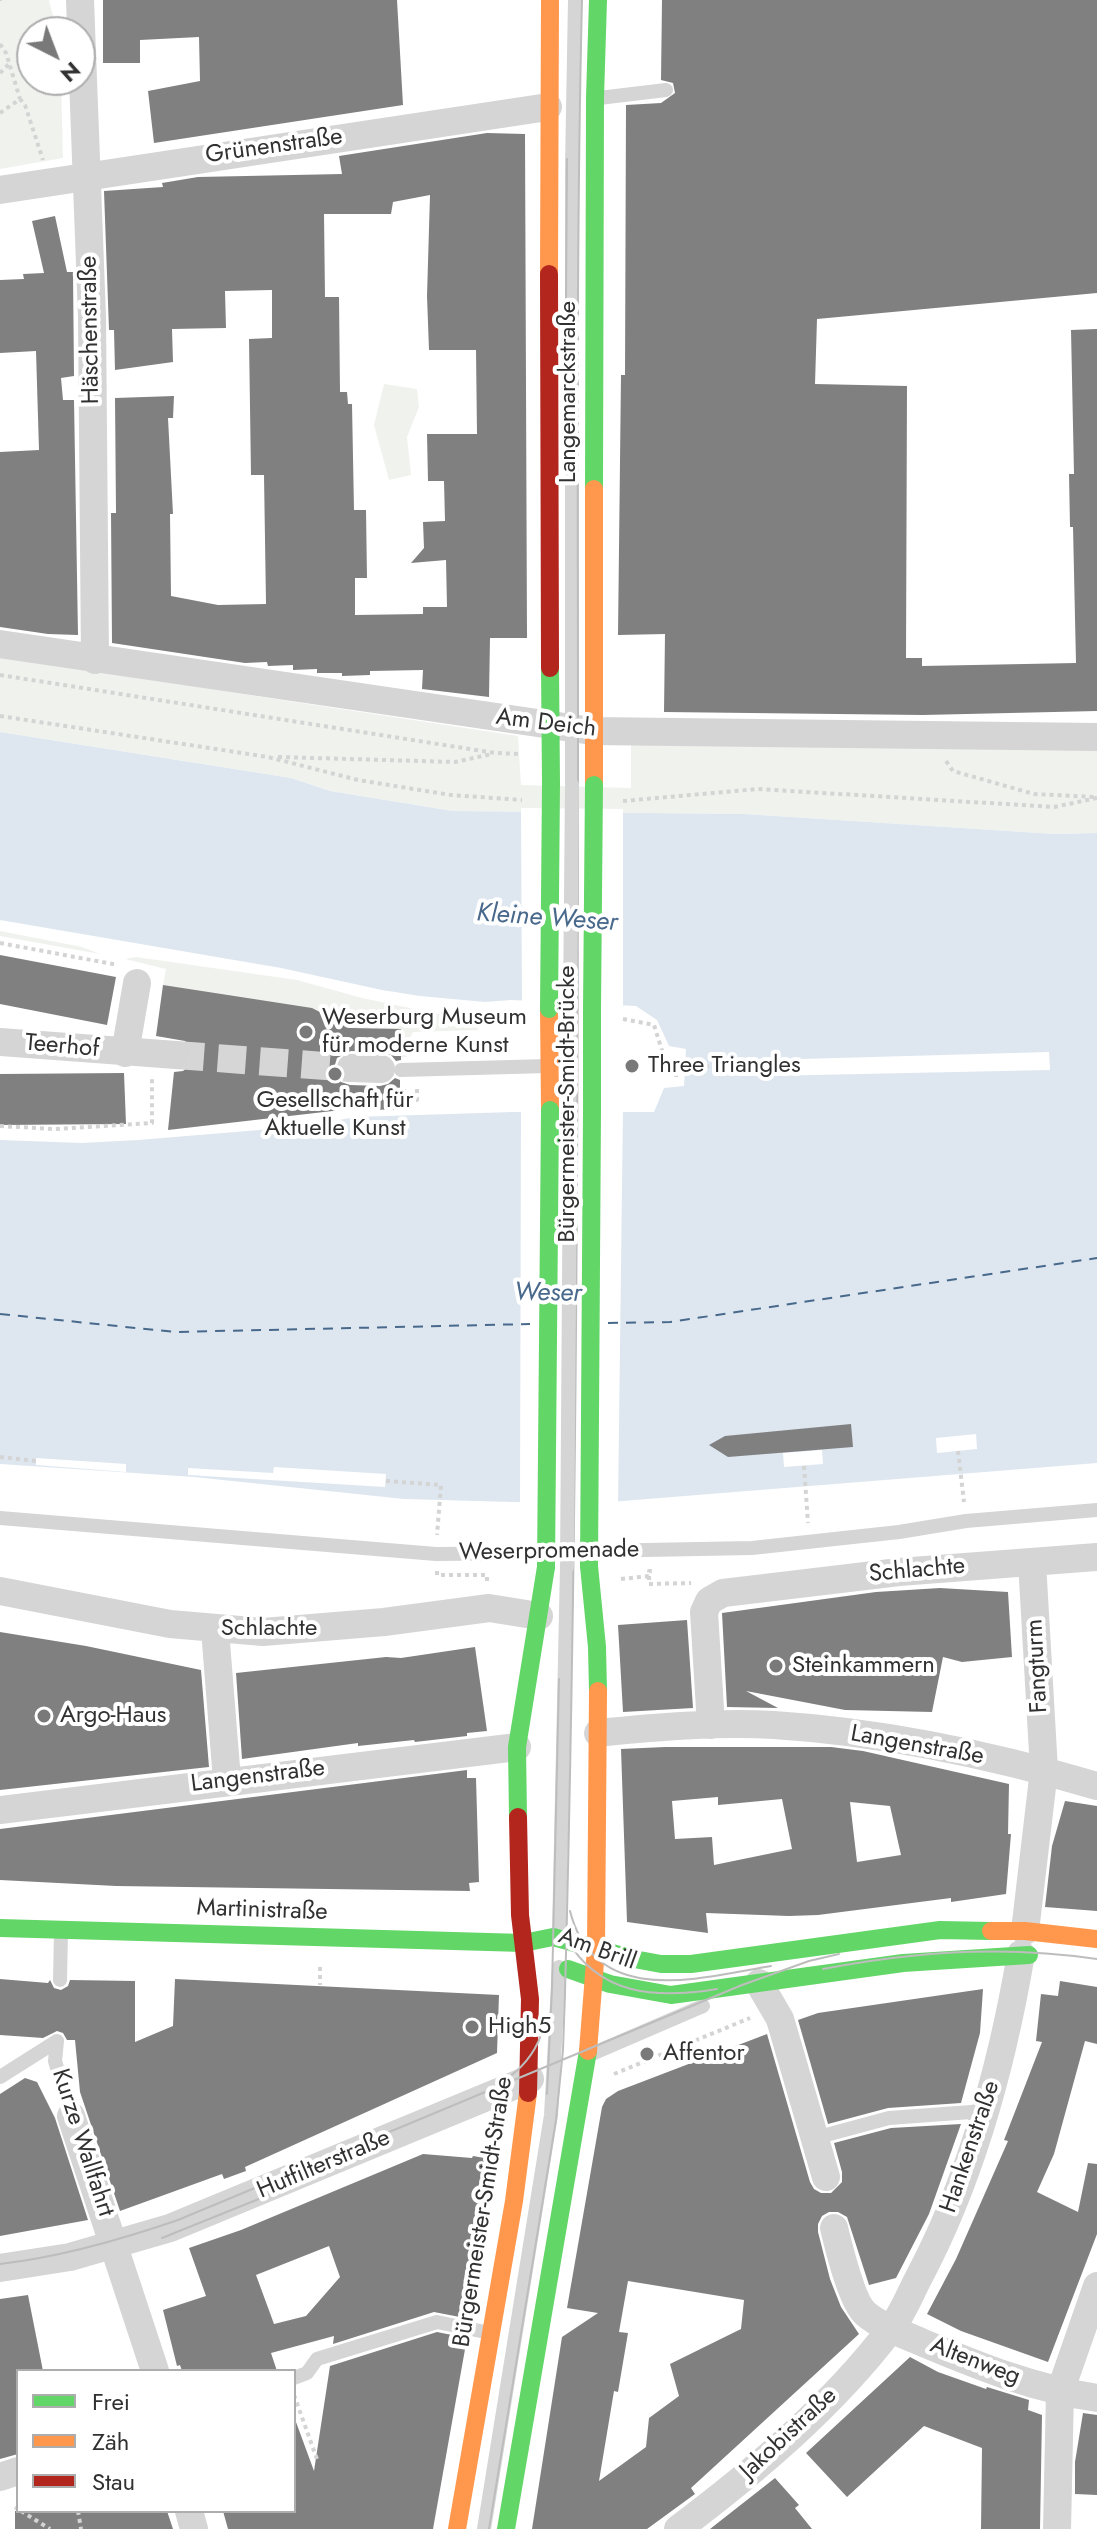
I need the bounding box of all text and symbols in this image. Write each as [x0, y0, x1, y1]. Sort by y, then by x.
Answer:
north arrow [16, 16, 96, 96]
text: N [54, 55, 88, 90]
street label: Grünenstraße [204, 123, 344, 171]
street label: Häschenstraße [75, 255, 107, 405]
street label: Langemarckstraße [555, 301, 583, 483]
street label: Am Deich [494, 704, 598, 744]
water label: Kleine Weser [475, 899, 619, 939]
street label: Bürgermeister-Smidt-Brücke [554, 965, 582, 1243]
place label: Weserburg Museum für moderne Kunst [322, 1004, 527, 1060]
marker: Weserburg Museum für moderne Kunst [297, 1023, 315, 1041]
street label: Teerhof [24, 1029, 100, 1065]
place label: Three Triangles [648, 1052, 801, 1080]
marker: Three Triangles [623, 1057, 641, 1075]
marker: Gesellschaft für Aktuelle Kunst [326, 1065, 344, 1083]
place label: Gesellschaft für Aktuelle Kunst [257, 1087, 413, 1143]
water label: Weser [514, 1278, 582, 1310]
street label: Weserpromenade [459, 1536, 639, 1568]
street label: Schlachte [868, 1552, 966, 1590]
street label: Schlachte [221, 1615, 317, 1643]
street label: Fangturm [1021, 1618, 1055, 1714]
place label: Steinkammern [792, 1652, 935, 1680]
marker: Steinkammern [767, 1657, 785, 1675]
place label: Argo-Haus [60, 1702, 167, 1730]
marker: Argo-Haus [35, 1707, 53, 1725]
street label: Langenstraße [848, 1720, 986, 1772]
street label: Langenstraße [189, 1754, 327, 1800]
street label: Martinistraße [196, 1894, 328, 1928]
street label: Am Brill [554, 1923, 640, 1977]
place label: High5 [488, 2013, 551, 2041]
marker: High5 [463, 2018, 481, 2036]
place label: Affentor [663, 2040, 745, 2068]
marker: Affentor [638, 2045, 656, 2063]
street label: Kurze Wallfahrt [45, 2066, 119, 2220]
street label: Bürgermeister-Smidt-Straße [448, 2075, 520, 2349]
street label: Hankenstraße [935, 2077, 1007, 2217]
street label: Hutfilterstraße [253, 2124, 395, 2206]
street label: Altenweg [926, 2332, 1024, 2392]
legend [16, 2369, 296, 2513]
street label: Jakobistraße [735, 2382, 843, 2486]
text: Frei [92, 2384, 130, 2419]
text: Zäh [92, 2424, 129, 2459]
text: Stau [92, 2464, 135, 2499]

